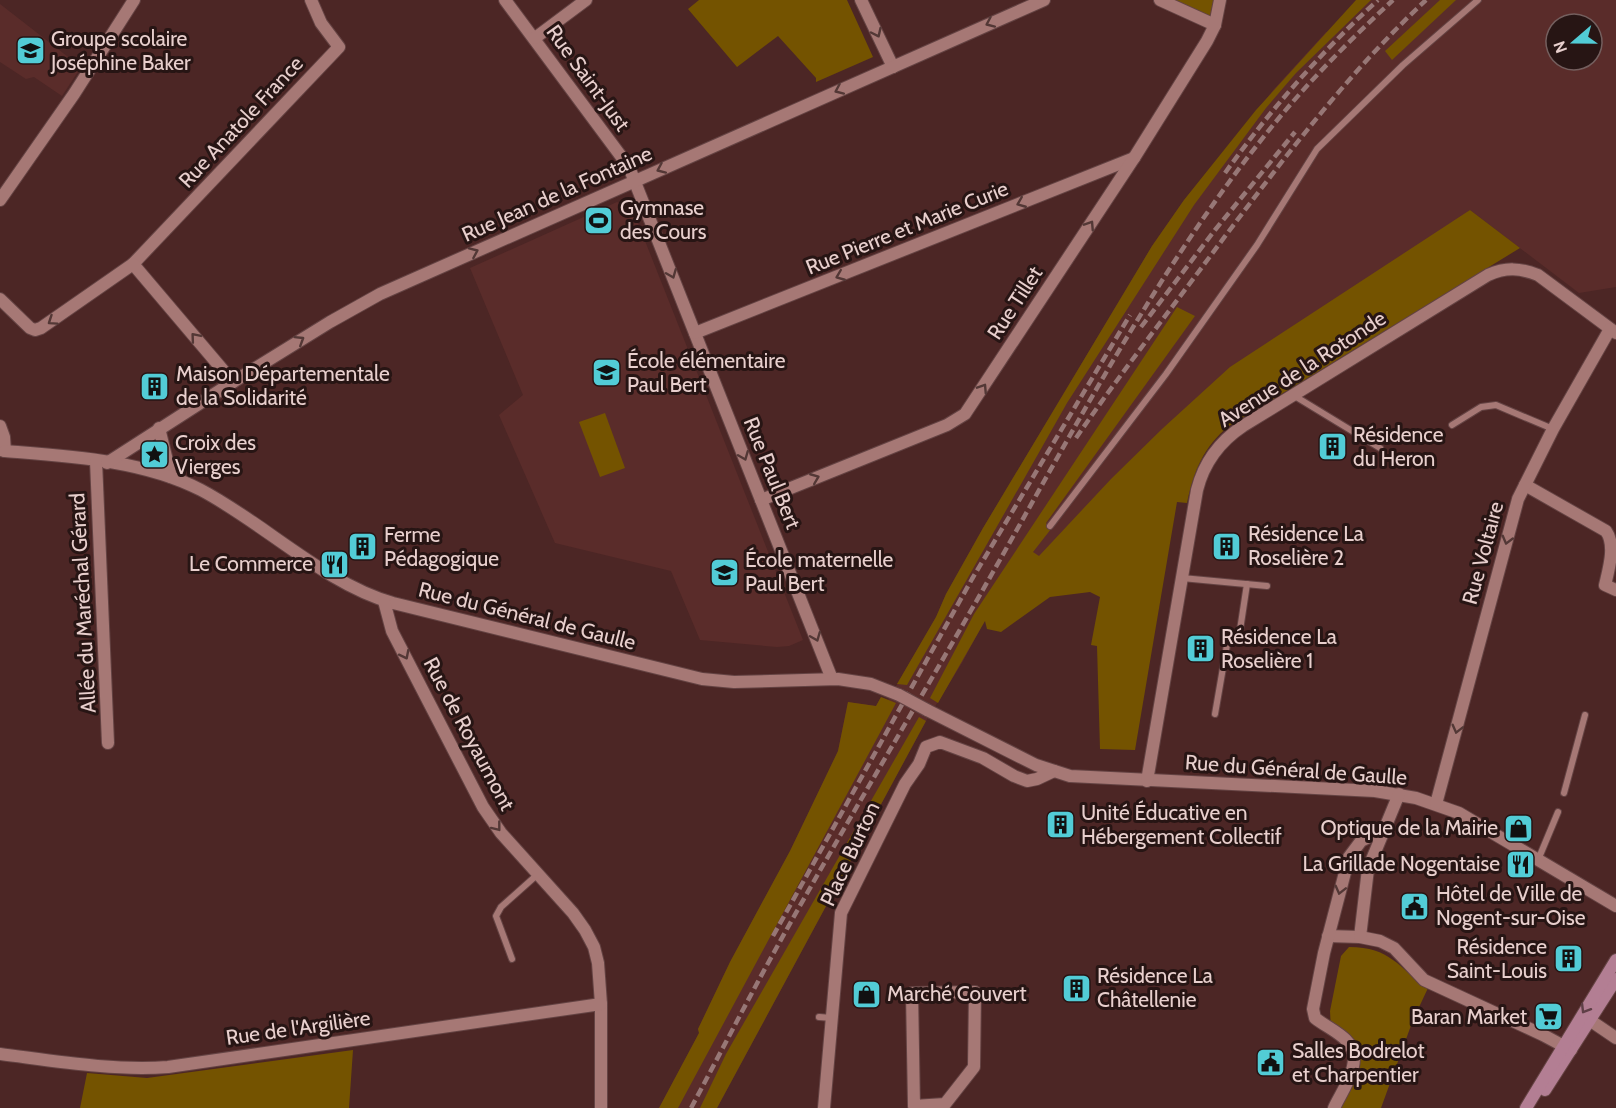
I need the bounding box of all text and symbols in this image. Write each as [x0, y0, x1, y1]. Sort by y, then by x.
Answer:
north arrow [1544, 12, 1604, 72]
one-way arrow [986, 16, 997, 28]
street label: Rue Saint-Just [542, 20, 635, 136]
place label: Groupe scolaire Joséphine Baker [50, 26, 191, 75]
one-way arrow [870, 27, 882, 38]
school or university icon: Groupe scolaire Joséphine Baker [14, 35, 46, 67]
text: N [1550, 38, 1571, 56]
street label: Rue Anatole France [173, 50, 308, 193]
one-way arrow [835, 83, 846, 95]
street label: Rue Jean de la Fontaine [458, 140, 656, 247]
one-way arrow [656, 162, 667, 174]
street label: Rue Pierre et Marie Curie [802, 175, 1012, 280]
place label: Gymnase des Cours [620, 195, 707, 244]
one-way arrow [1016, 196, 1027, 209]
sports icon: Gymnase des Cours [583, 204, 615, 236]
one-way arrow [1083, 221, 1094, 232]
one-way arrow [468, 247, 479, 259]
street label: Rue Tillet [982, 262, 1047, 344]
one-way arrow [665, 268, 677, 279]
one-way arrow [835, 269, 846, 281]
street label: Avenue de la Rotonde [1213, 305, 1390, 432]
one-way arrow [47, 314, 58, 325]
one-way arrow [191, 333, 202, 344]
one-way arrow [294, 336, 304, 348]
place label: École élémentaire Paul Bert [627, 348, 786, 397]
school or university icon: École élémentaire Paul Bert [590, 357, 622, 389]
place label: Maison Départementale de la Solidarité [176, 361, 390, 410]
building icon: Maison Départementale de la Solidarité [139, 370, 171, 402]
one-way arrow [976, 384, 987, 395]
street label: Rue Paul Bert [739, 413, 806, 532]
place label: Résidence du Heron [1353, 422, 1444, 471]
place label: Croix des Vierges [175, 430, 256, 479]
building icon: Résidence du Heron [1316, 431, 1348, 463]
place icon: Croix des Vierges [138, 439, 170, 471]
one-way arrow [736, 450, 749, 460]
one-way arrow [809, 473, 820, 485]
street label: Allée du Maréchal Gérard [64, 492, 101, 714]
street label: Rue Voltaire [1457, 498, 1508, 607]
place label: Résidence La Roselière 2 [1248, 521, 1364, 570]
place label: Ferme Pédagogique [384, 522, 499, 571]
building icon: Résidence La Roselière 2 [1211, 530, 1243, 562]
building icon: Ferme Pédagogique [347, 531, 379, 563]
one-way arrow [1502, 534, 1514, 545]
place label: École maternelle Paul Bert [745, 547, 894, 596]
restaurant icon: Le Commerce [318, 548, 350, 580]
place label: Le Commerce [189, 551, 313, 576]
school or university icon: École maternelle Paul Bert [708, 556, 740, 588]
street label: Rue du Général de Gaulle [416, 576, 638, 655]
place label: Résidence La Roselière 1 [1221, 624, 1337, 673]
one-way arrow [808, 631, 821, 642]
building icon: Résidence La Roselière 1 [1184, 633, 1216, 665]
one-way arrow [397, 649, 409, 660]
street label: Rue de Royaumont [419, 653, 520, 815]
one-way arrow [1451, 723, 1464, 733]
street label: Rue du Général de Gaulle [1184, 749, 1408, 790]
street label: Place Burton [815, 798, 885, 910]
place label: Unité Éducative en Hébergement Collectif [1081, 800, 1282, 849]
building icon: Unité Éducative en Hébergement Collectif [1044, 809, 1076, 841]
shop icon: Optique de la Mairie [1503, 812, 1535, 844]
place label: Optique de la Mairie [1321, 815, 1498, 840]
one-way arrow [489, 820, 500, 831]
restaurant icon: La Grillade Nogentaise [1505, 848, 1537, 880]
place label: La Grillade Nogentaise [1303, 851, 1500, 876]
place label: Hôtel de Ville de Nogent-sur-Oise [1436, 881, 1586, 930]
one-way arrow [1334, 885, 1347, 895]
public building icon: Hôtel de Ville de Nogent-sur-Oise [1399, 890, 1431, 922]
place label: Résidence Saint-Louis [1447, 934, 1547, 983]
building icon: Résidence Saint-Louis [1552, 943, 1584, 975]
place label: Résidence La Châtellenie [1097, 963, 1213, 1012]
building icon: Résidence La Châtellenie [1060, 972, 1092, 1004]
shop icon: Marché Couvert [850, 978, 882, 1010]
place label: Marché Couvert [887, 981, 1027, 1006]
supermarket icon: Baran Market [1532, 1001, 1564, 1033]
one-way arrow [1580, 1003, 1592, 1013]
place label: Baran Market [1411, 1004, 1527, 1029]
street label: Rue de l'Argilière [224, 1005, 372, 1050]
place label: Salles Bodrelot et Charpentier [1292, 1038, 1425, 1087]
public building icon: Salles Bodrelot et Charpentier [1255, 1047, 1287, 1079]

